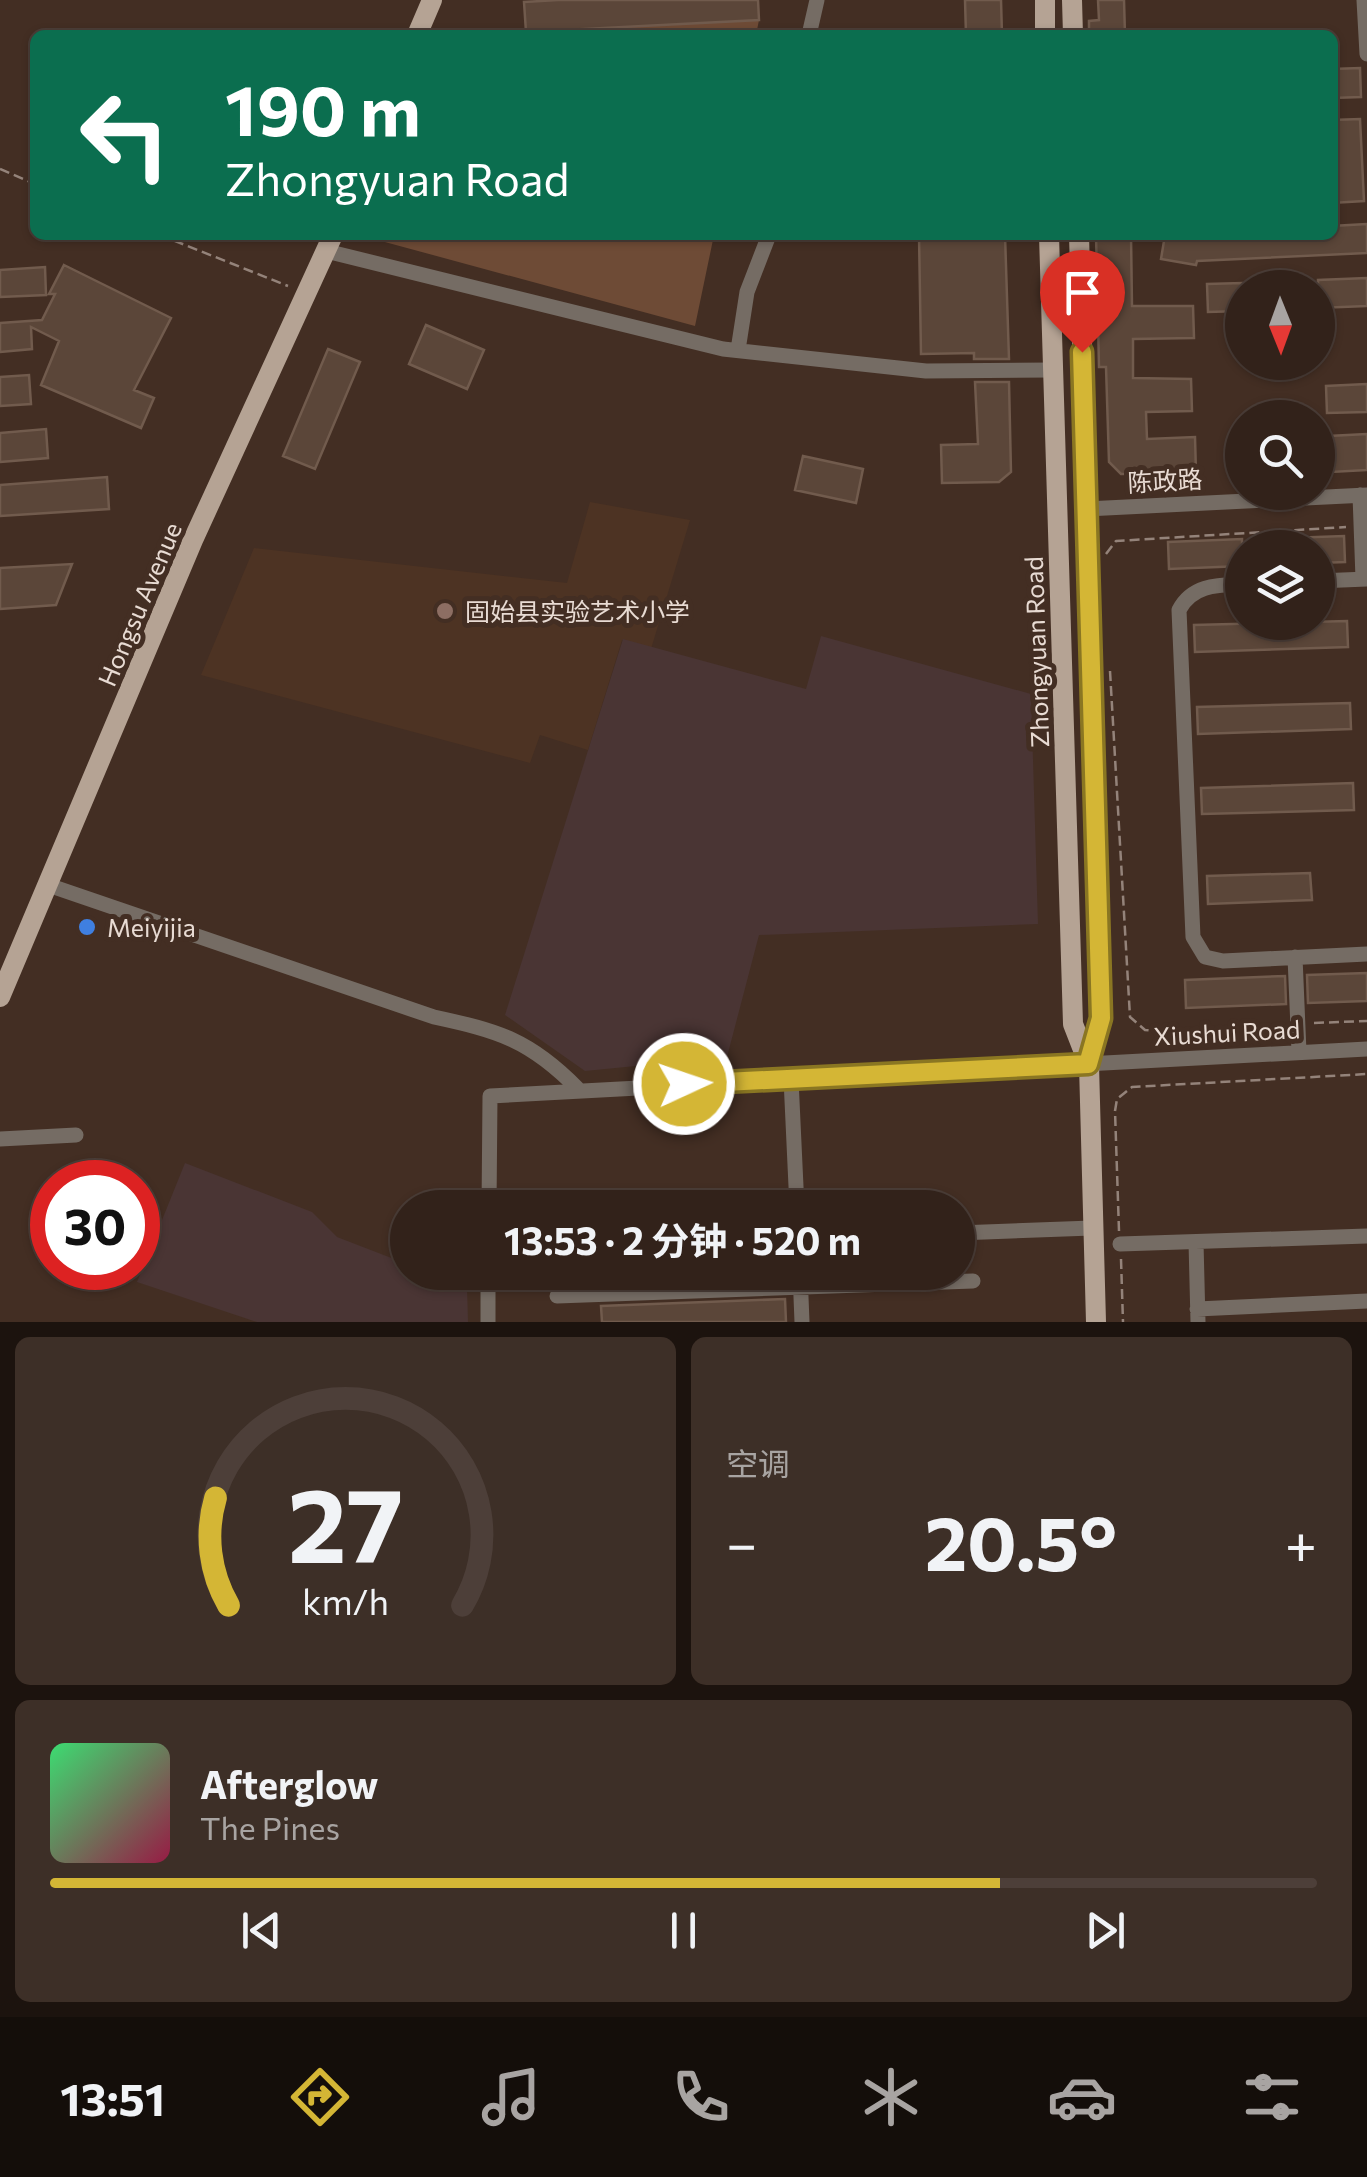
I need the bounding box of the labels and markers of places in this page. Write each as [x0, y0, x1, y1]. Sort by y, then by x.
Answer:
pin [1040, 250, 1125, 353]
place label: 固始县实验艺术小学 [465, 596, 690, 626]
marker: 固始县实验艺术小学 [434, 600, 456, 622]
place label: Meiyijia [107, 912, 196, 942]
marker: Meiyijia [76, 916, 98, 938]

